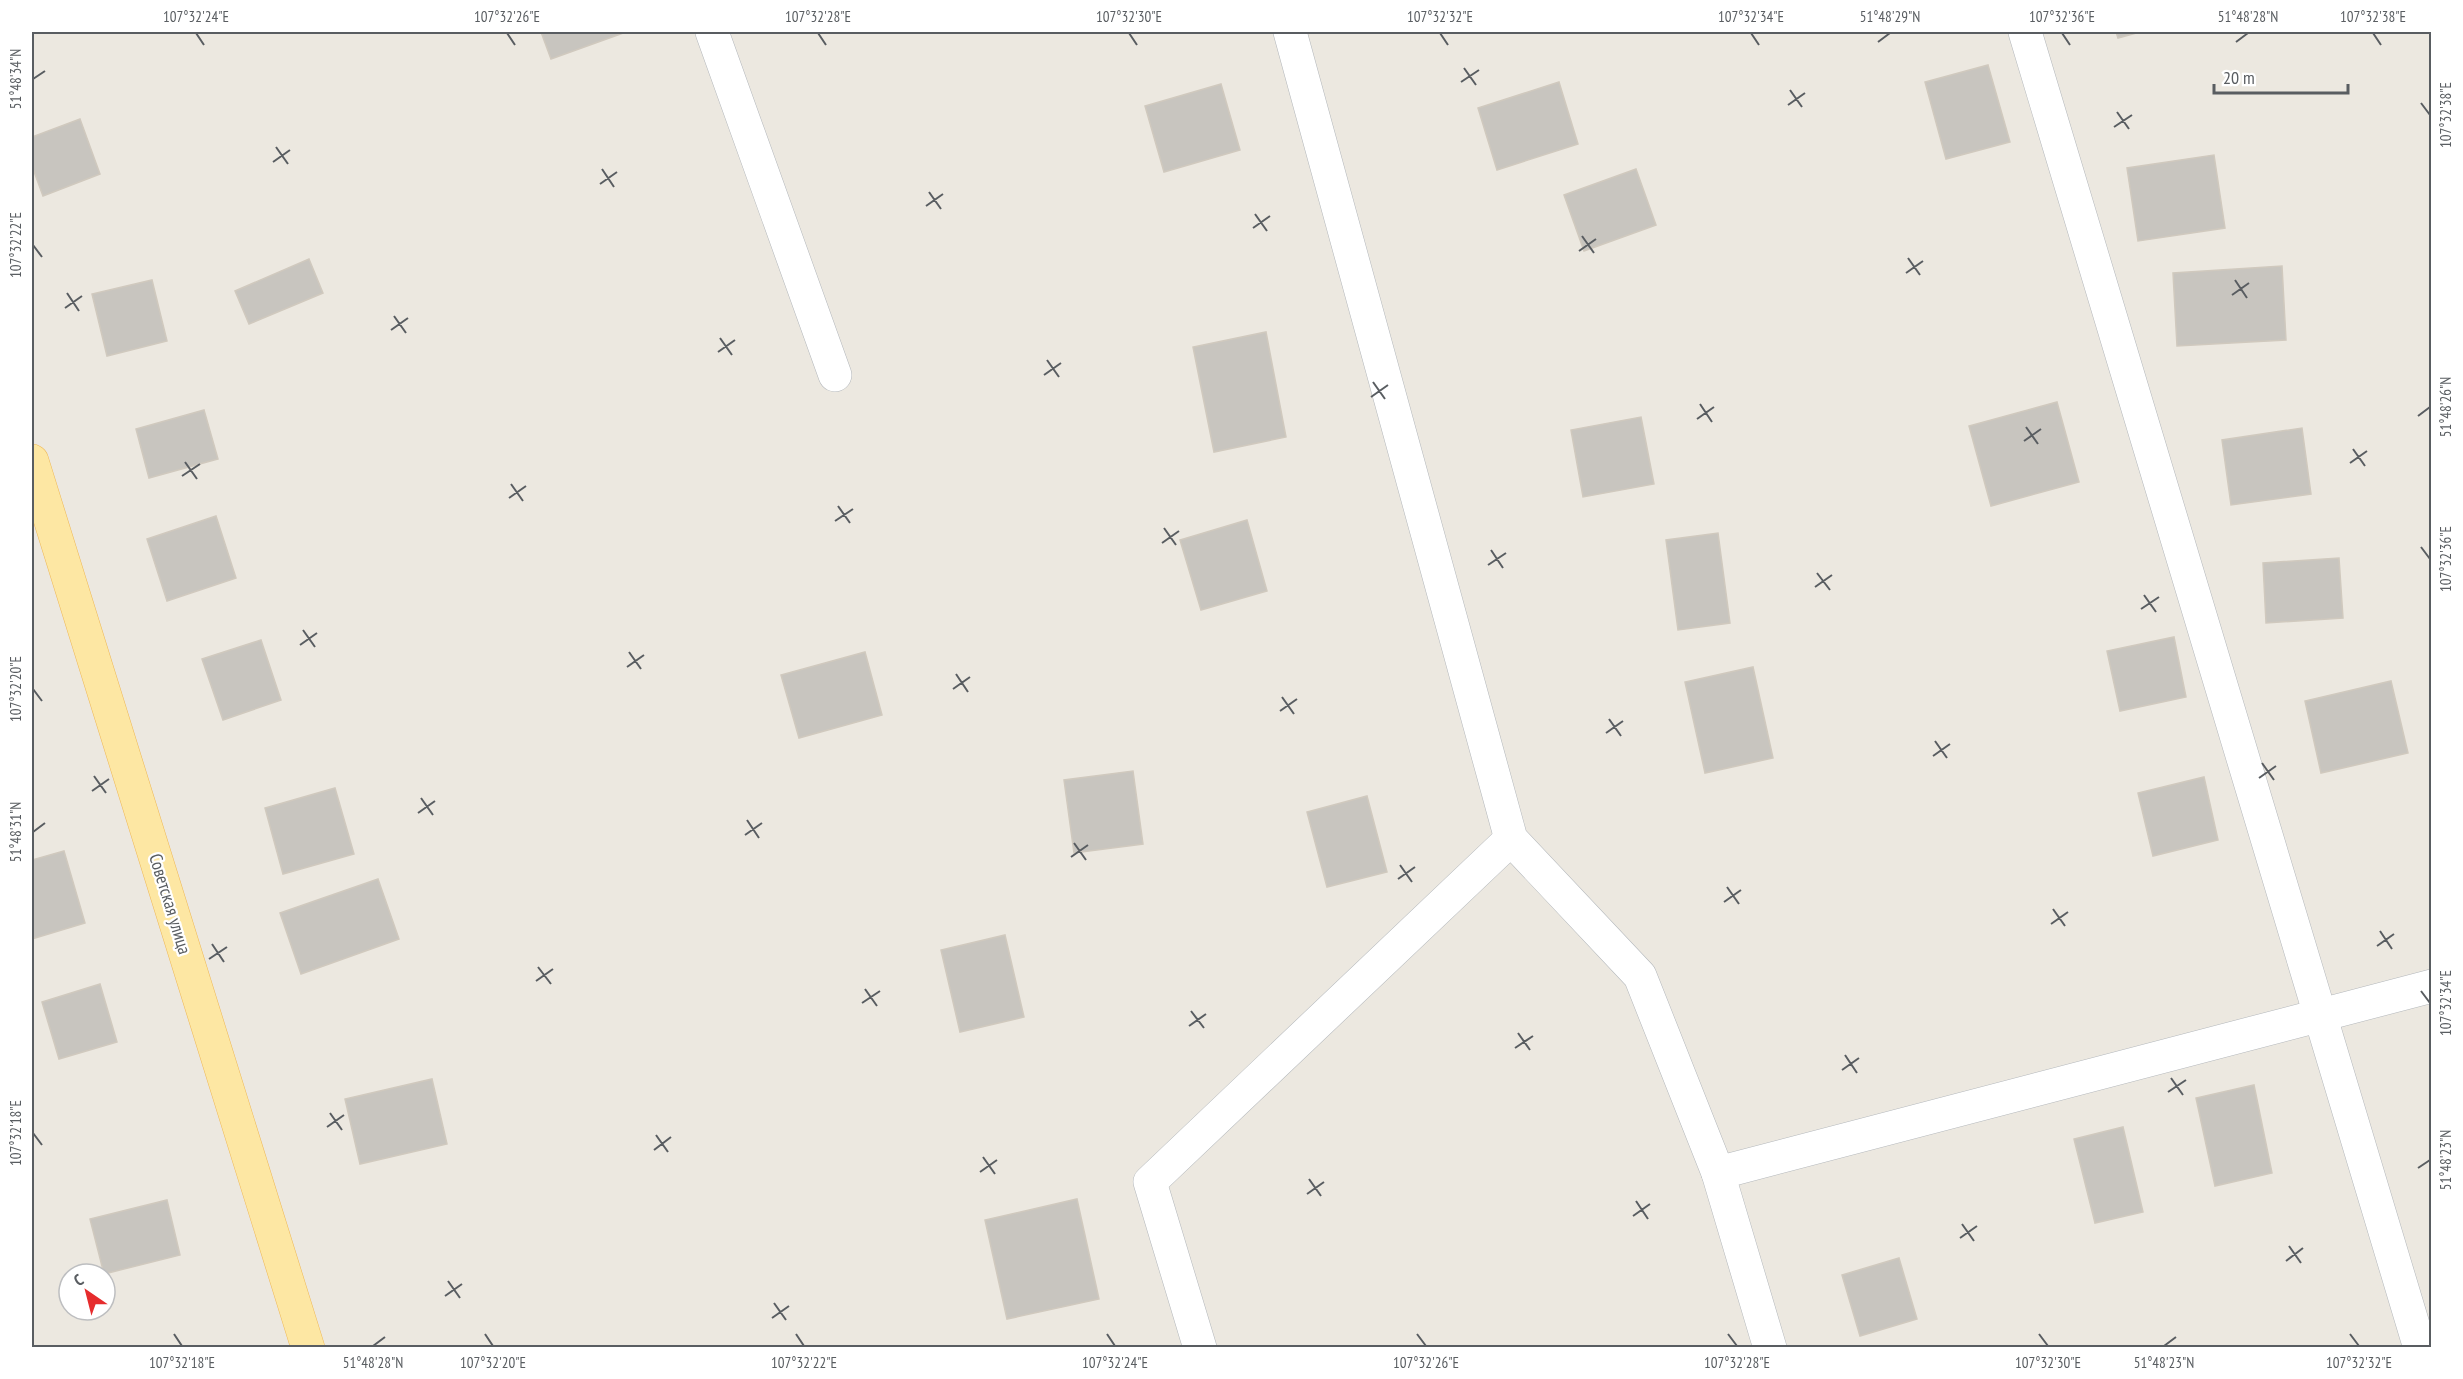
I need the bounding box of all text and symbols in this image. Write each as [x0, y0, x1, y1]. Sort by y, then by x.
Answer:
text: 107°32'24"E [163, 7, 229, 26]
text: 107°32'26"E [474, 7, 540, 26]
text: 107°32'28"E [785, 7, 851, 26]
text: 107°32'30"E [1096, 7, 1162, 26]
text: 107°32'32"E [1407, 7, 1473, 26]
text: 107°32'34"E [1718, 7, 1784, 26]
text: 51°48'29"N [1860, 7, 1920, 26]
text: 107°32'36"E [2029, 7, 2095, 26]
text: 51°48'28"N [2218, 7, 2278, 26]
text: 107°32'38"E [2340, 7, 2406, 26]
text: 51°48'34"N [6, 49, 25, 109]
scale bar [2214, 57, 2348, 95]
text: 20 m [2223, 66, 2255, 89]
text: 107°32'38"E [2436, 82, 2455, 148]
text: 107°32'22"E [6, 212, 25, 278]
text: 51°48'26"N [2436, 377, 2455, 437]
text: 107°32'36"E [2436, 526, 2455, 592]
text: 107°32'20"E [6, 656, 25, 722]
text: 51°48'31"N [6, 802, 25, 862]
street label: Советская улица [144, 851, 197, 957]
text: 107°32'34"E [2436, 970, 2455, 1036]
text: 107°32'18"E [6, 1100, 25, 1166]
text: 51°48'23"N [2436, 1130, 2455, 1190]
north arrow [57, 1262, 117, 1322]
text: С [70, 1269, 88, 1290]
text: 107°32'18"E [149, 1353, 215, 1372]
text: 51°48'28"N [343, 1353, 403, 1372]
text: 107°32'20"E [460, 1353, 526, 1372]
text: 107°32'22"E [771, 1353, 837, 1372]
text: 107°32'24"E [1082, 1353, 1148, 1372]
text: 107°32'26"E [1393, 1353, 1459, 1372]
text: 107°32'28"E [1704, 1353, 1770, 1372]
text: 107°32'30"E [2015, 1353, 2081, 1372]
text: 51°48'23"N [2134, 1353, 2194, 1372]
text: 107°32'32"E [2326, 1353, 2392, 1372]

